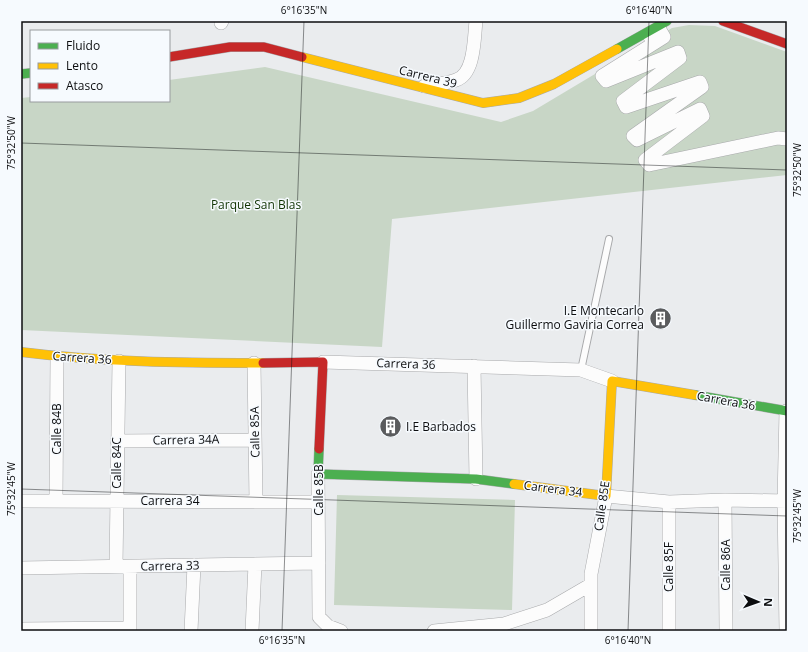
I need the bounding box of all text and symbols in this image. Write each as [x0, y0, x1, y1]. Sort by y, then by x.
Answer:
text: 6°16'35"N [281, 3, 327, 17]
text: 6°16'40"N [626, 3, 672, 17]
legend [30, 30, 170, 102]
text: Fluido [66, 37, 100, 54]
text: Lento [66, 57, 98, 74]
street label: Carrera 39 [397, 61, 459, 92]
text: Atasco [66, 77, 103, 94]
text: 75°32'50"W [4, 115, 18, 170]
text: 75°32'50"W [790, 142, 804, 197]
park label: Parque San Blas [211, 196, 301, 213]
place label: I.E Montecarlo Guillermo Gaviria Correa [506, 302, 644, 333]
building icon: I.E Montecarlo Guillermo Gaviria Correa [647, 305, 673, 331]
street label: Carrera 36 [52, 347, 112, 368]
street label: Carrera 36 [376, 354, 436, 373]
street label: Carrera 36 [695, 387, 757, 414]
street label: Calle 84B [48, 403, 65, 455]
street label: Calle 85A [246, 406, 263, 458]
building icon: I.E Barbados [378, 414, 404, 440]
place label: I.E Barbados [406, 418, 476, 435]
street label: Carrera 34A [152, 430, 220, 449]
street label: Calle 84C [108, 437, 125, 489]
text: 75°32'45"W [4, 461, 18, 516]
street label: Calle 85B [310, 464, 327, 516]
street label: Carrera 34 [523, 476, 584, 501]
street label: Calle 85E [590, 480, 613, 532]
text: 75°32'45"W [790, 488, 804, 543]
street label: Carrera 34 [140, 492, 200, 509]
street label: Calle 86A [717, 539, 734, 591]
street label: Calle 85F [660, 542, 677, 592]
street label: Carrera 33 [140, 556, 200, 575]
north arrow [738, 582, 778, 622]
text: N [761, 598, 776, 607]
text: 6°16'35"N [259, 633, 305, 647]
text: 6°16'40"N [605, 633, 651, 647]

